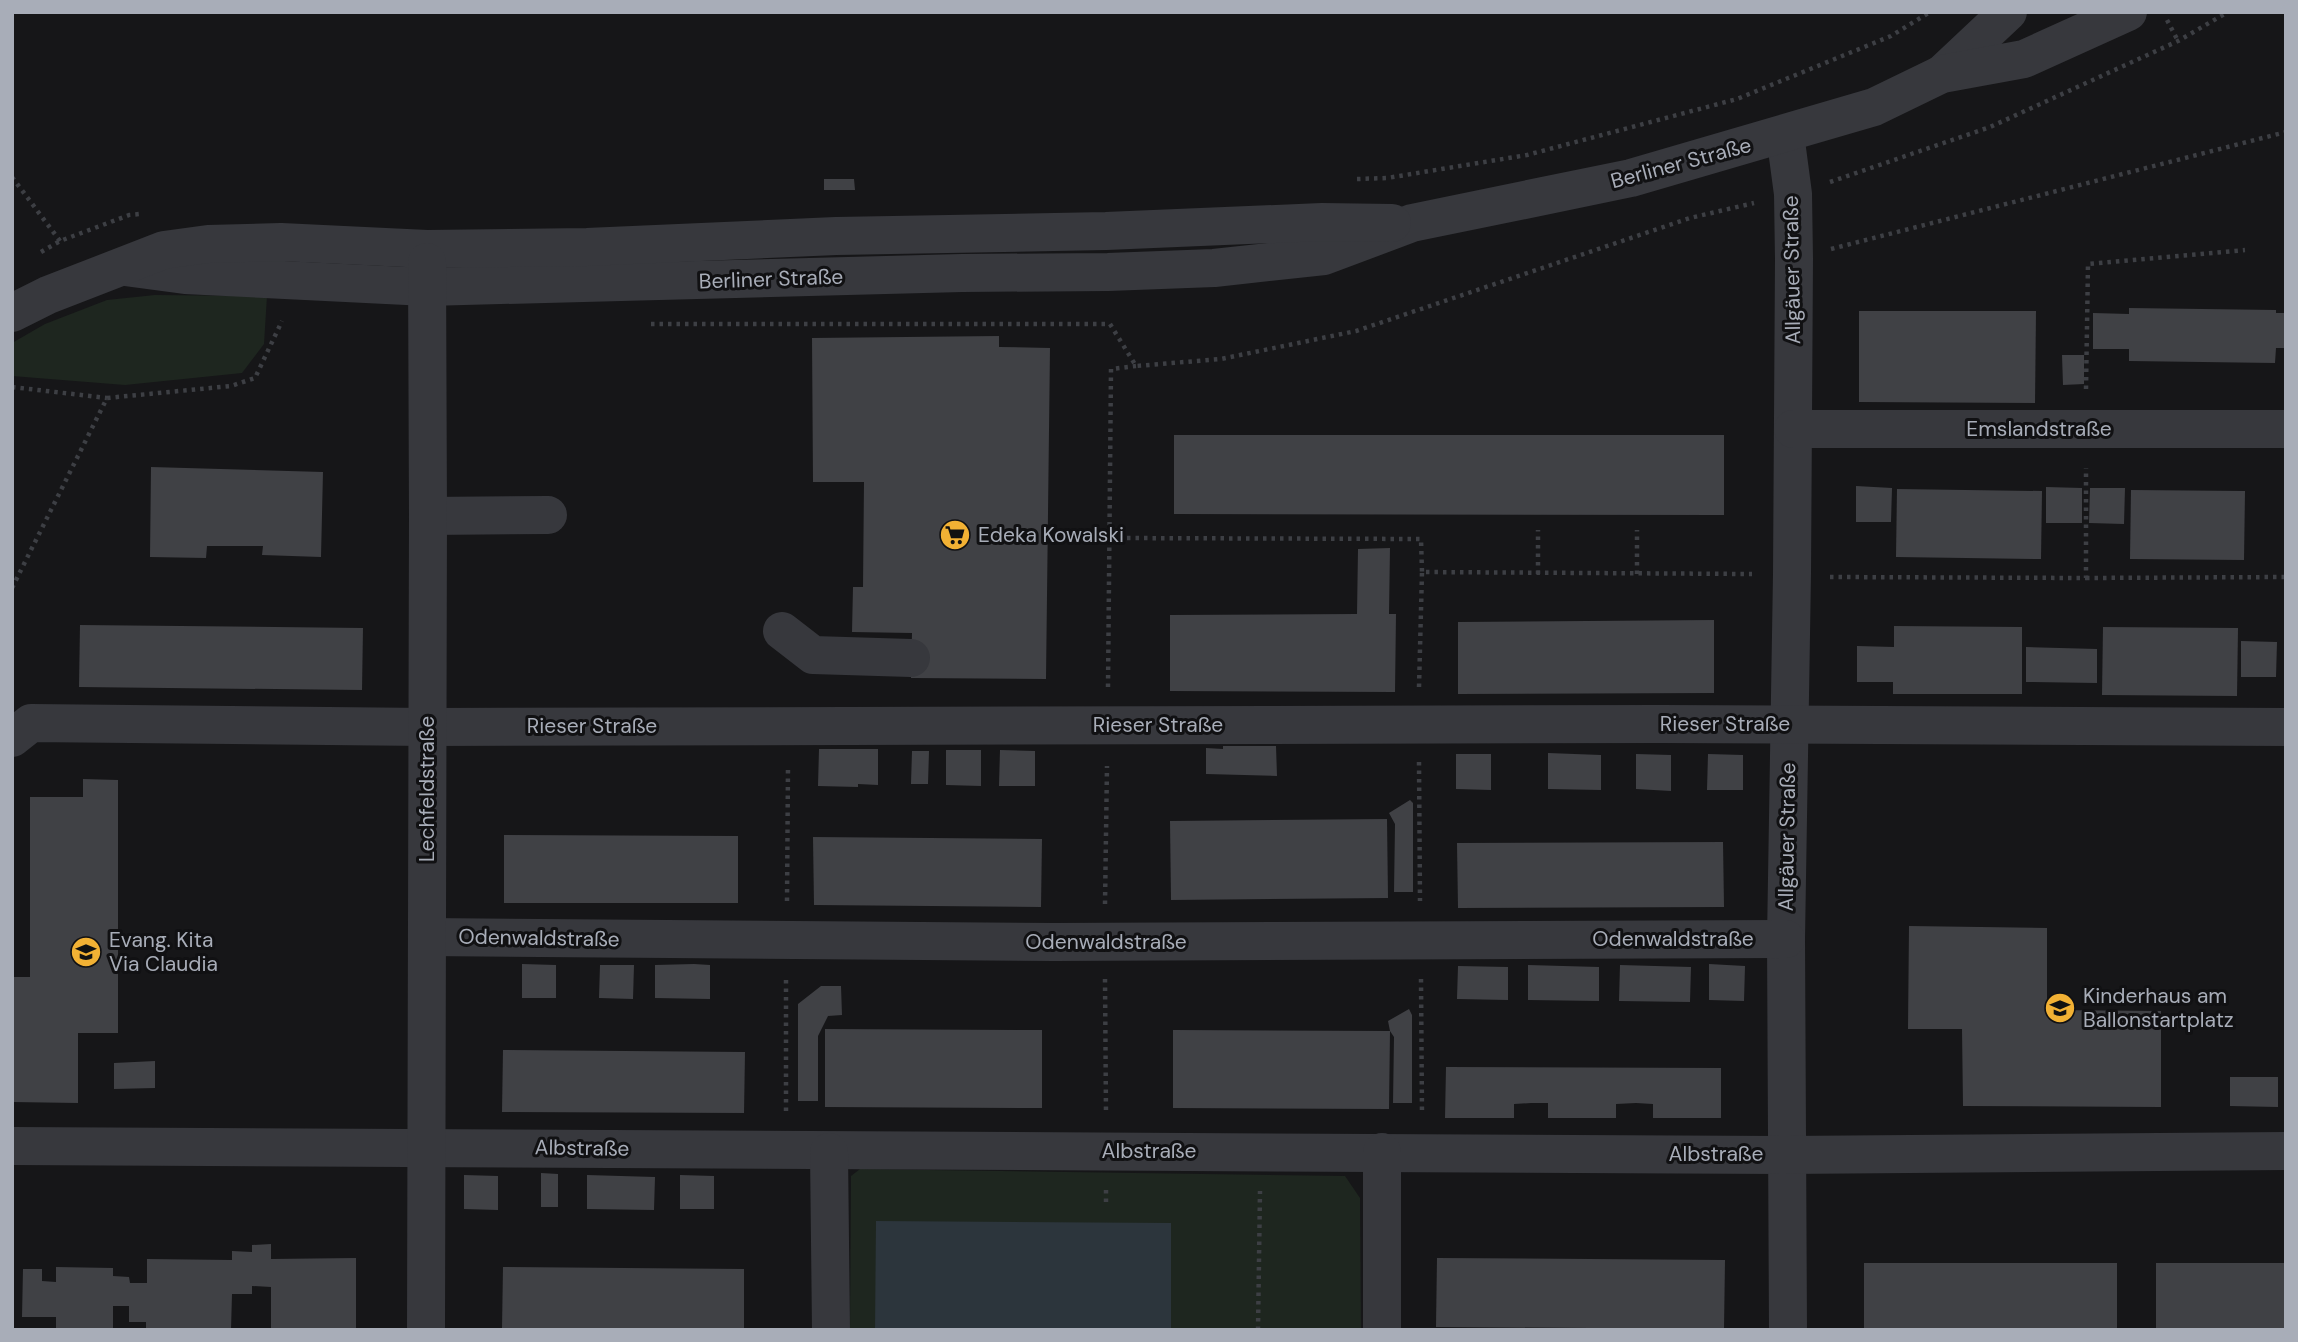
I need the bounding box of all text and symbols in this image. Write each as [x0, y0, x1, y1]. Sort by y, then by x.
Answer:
street label: Berliner Straße [1608, 131, 1754, 195]
street label: Allgäuer Straße [1777, 195, 1807, 345]
street label: Berliner Straße [698, 262, 844, 296]
street label: Emslandstraße [1966, 415, 2112, 443]
supermarket icon: Edeka Kowalski [938, 518, 972, 552]
place label: Edeka Kowalski [978, 521, 1124, 549]
street label: Rieser Straße [1660, 710, 1790, 738]
street label: Rieser Straße [1093, 711, 1223, 739]
street label: Rieser Straße [527, 712, 657, 740]
street label: Lechfeldstraße [413, 716, 441, 862]
street label: Allgäuer Straße [1772, 762, 1802, 912]
street label: Odenwaldstraße [458, 923, 620, 953]
street label: Odenwaldstraße [1592, 925, 1754, 953]
place label: Evang. Kita Via Claudia [109, 926, 218, 978]
street label: Odenwaldstraße [1025, 928, 1187, 956]
school or university icon: Evang. Kita Via Claudia [69, 935, 103, 969]
place label: Kinderhaus am Ballonstartplatz [2083, 982, 2234, 1034]
school or university icon: Kinderhaus am Ballonstartplatz [2043, 991, 2077, 1025]
street label: Albstraße [534, 1133, 630, 1163]
street label: Albstraße [1102, 1137, 1196, 1165]
street label: Albstraße [1669, 1140, 1763, 1168]

